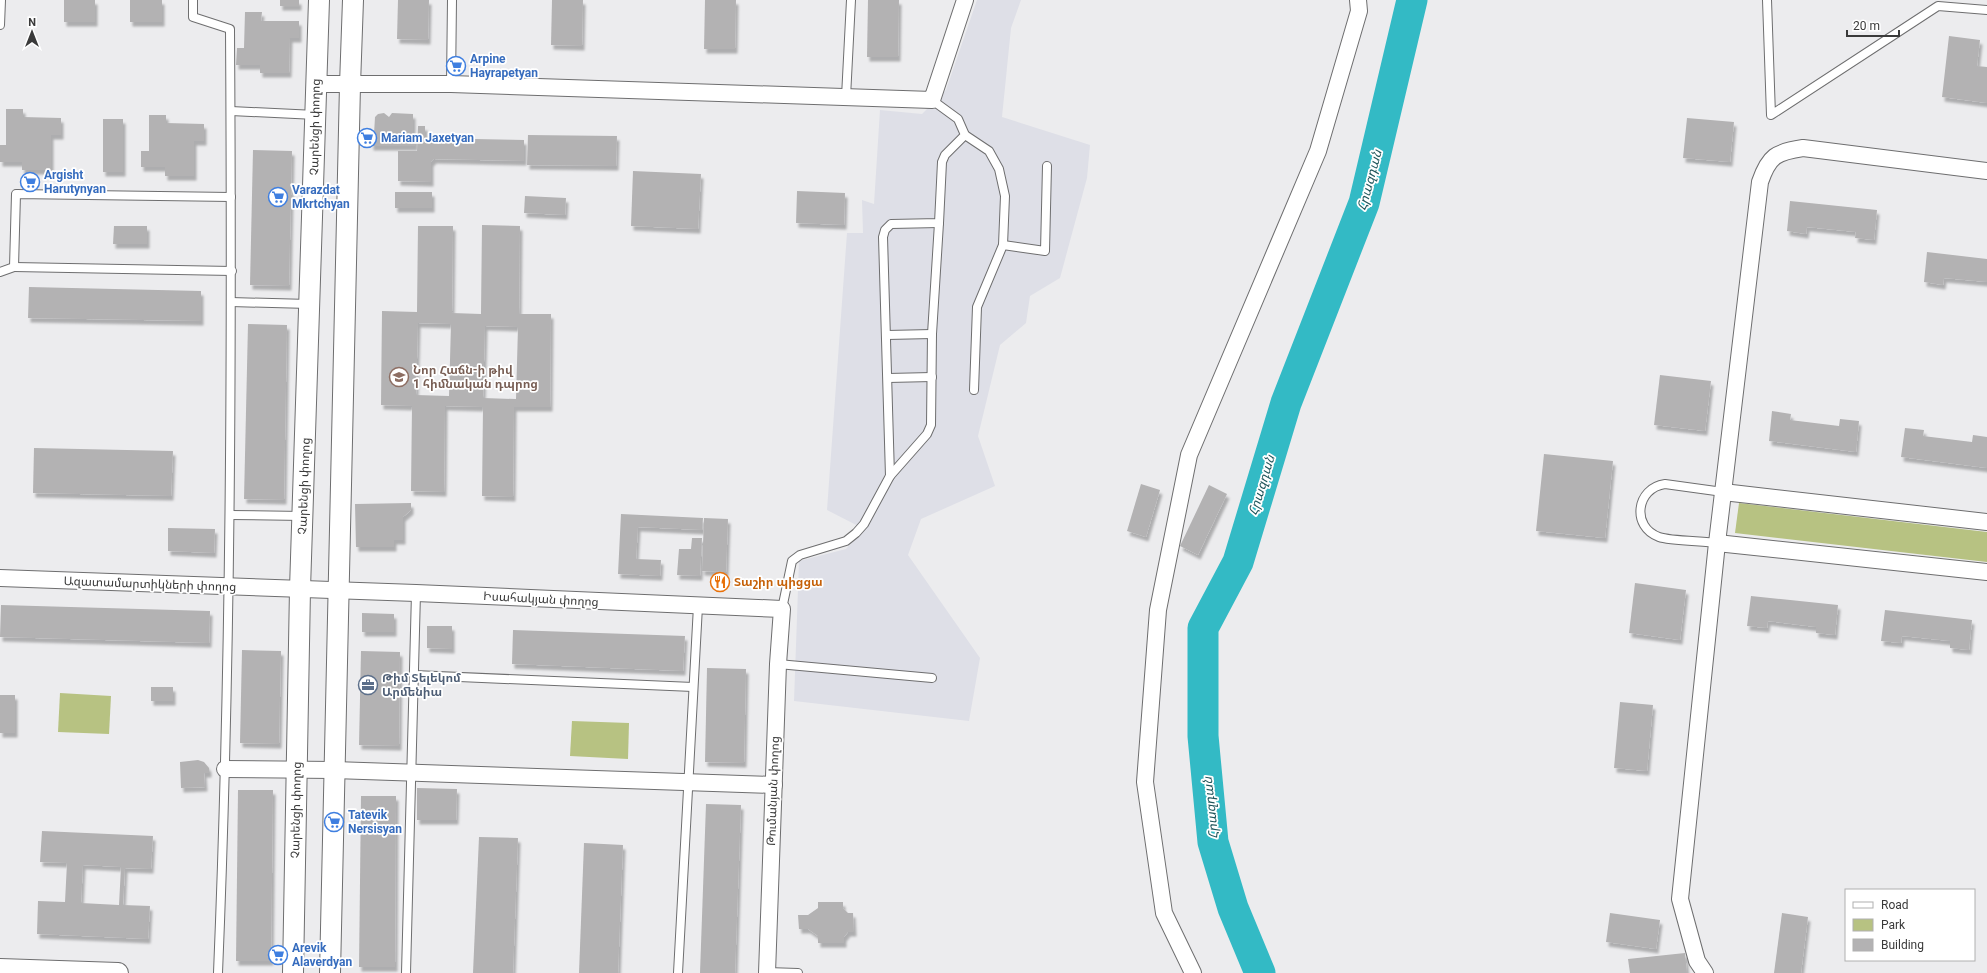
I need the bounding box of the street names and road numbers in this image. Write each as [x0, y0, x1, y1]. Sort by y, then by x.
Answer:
street label: Չարենցի փողոց [307, 78, 323, 176]
street label: Չարենցի փողոց [295, 437, 313, 535]
street label: Ազատամարտիկների փողոց [64, 574, 236, 594]
street label: Իսահակյան փողոց [483, 589, 599, 609]
street label: Թումանյան փողոց [764, 736, 782, 846]
street label: Չարենցի փողոց [288, 761, 304, 859]

